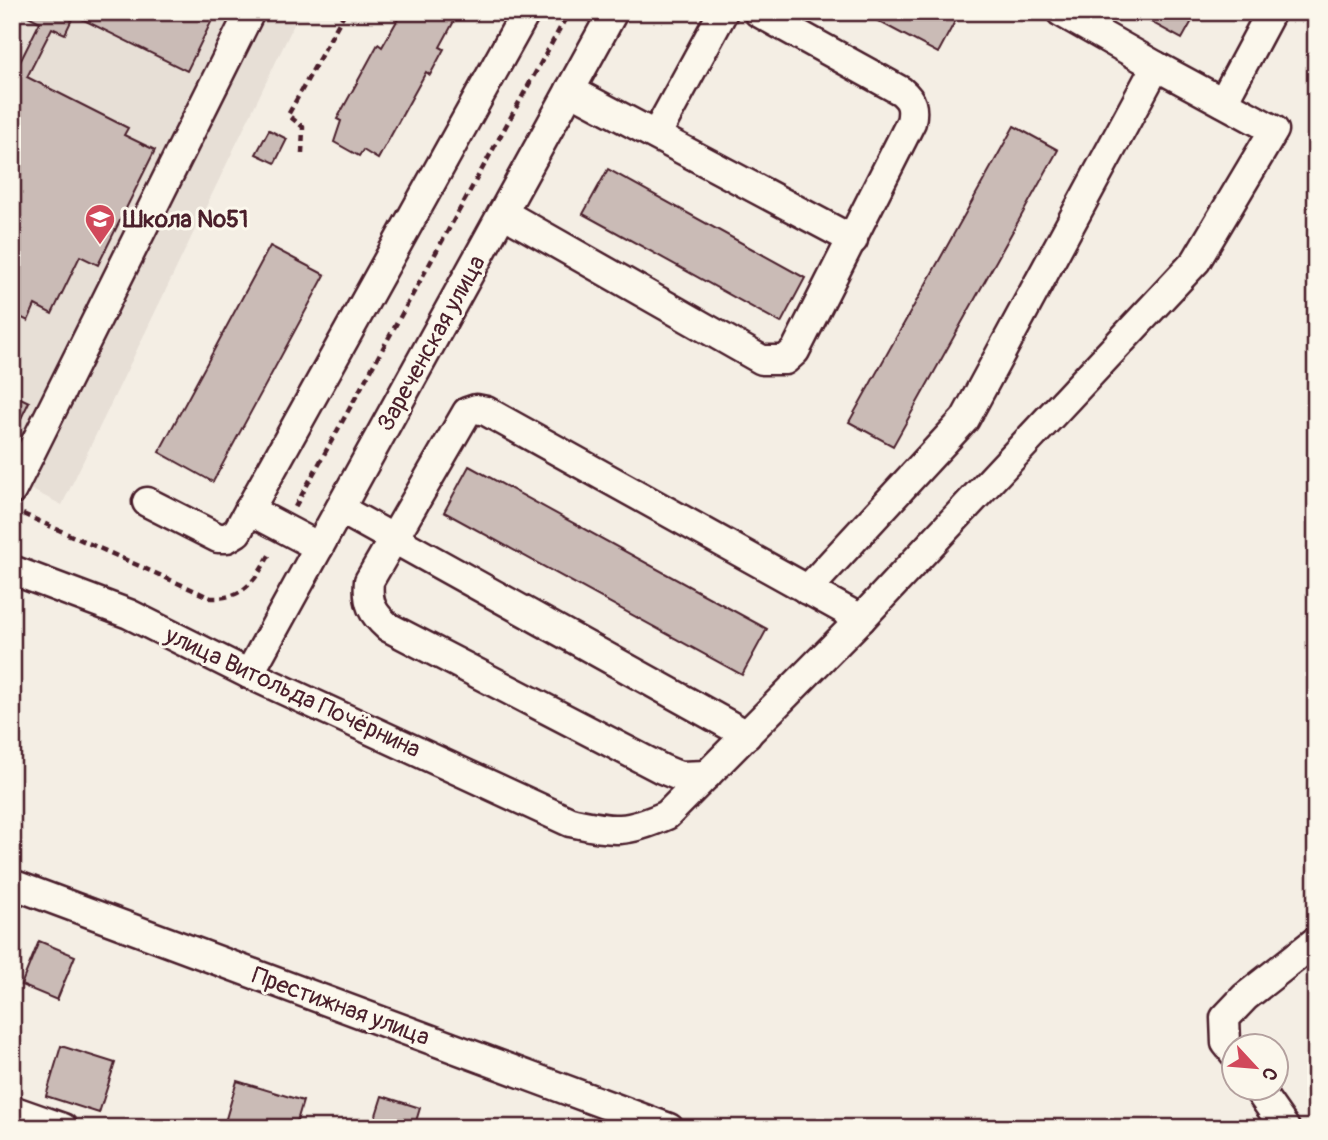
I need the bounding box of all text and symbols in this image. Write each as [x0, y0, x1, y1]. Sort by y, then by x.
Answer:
school or university icon: Школа №51 [83, 202, 117, 246]
place label: Школа №51 [122, 205, 248, 234]
street label: Зареченская улица [371, 250, 492, 436]
street label: улица Витольда Почёрнина [160, 620, 425, 764]
street label: Престижная улица [248, 961, 434, 1052]
north arrow [1220, 1032, 1290, 1102]
text: С [1256, 1063, 1283, 1085]

